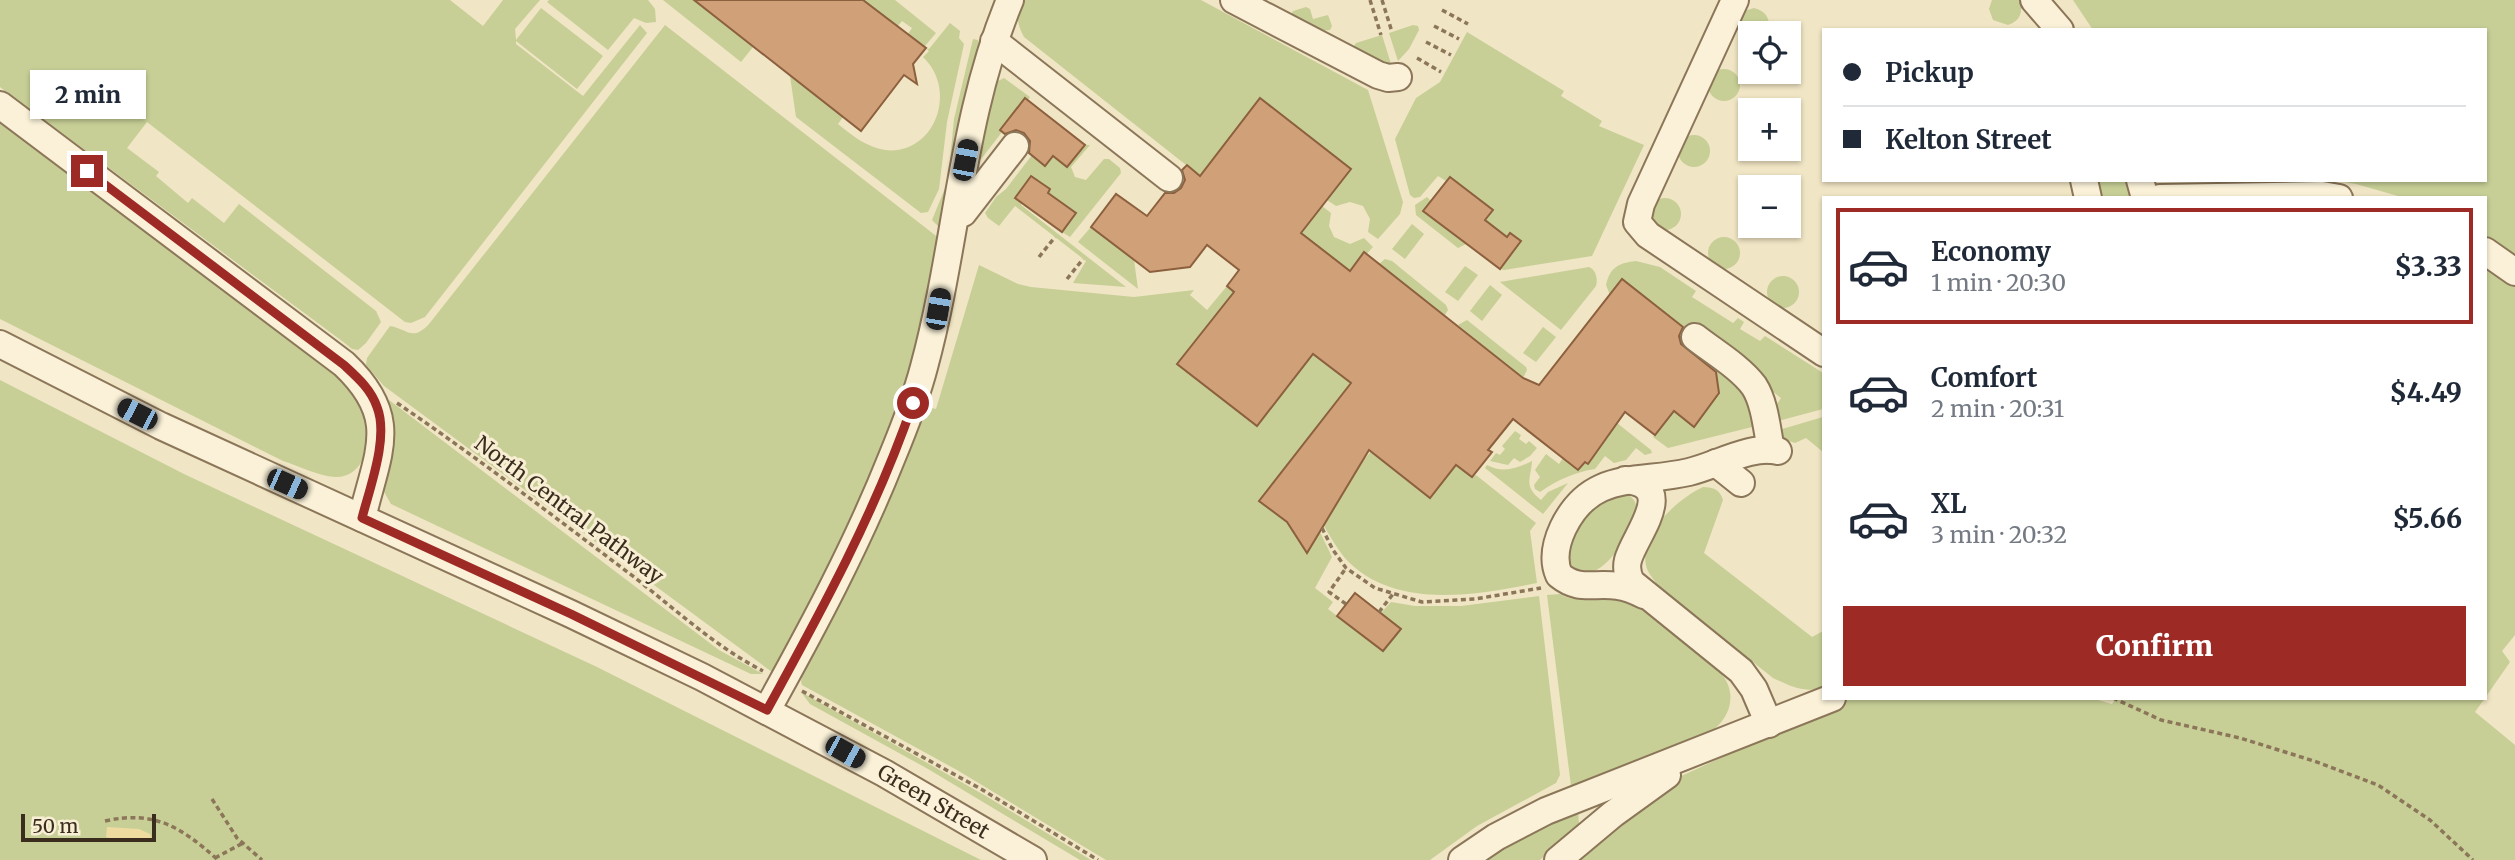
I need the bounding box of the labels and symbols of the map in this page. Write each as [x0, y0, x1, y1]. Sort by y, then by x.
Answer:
callout: 2 min [29, 69, 145, 118]
car [951, 137, 980, 183]
route end [71, 155, 103, 187]
car [925, 286, 952, 332]
route start [897, 387, 929, 419]
car [114, 395, 161, 433]
street label: North Central Pathway [469, 430, 670, 590]
car [264, 466, 311, 502]
car [822, 733, 869, 771]
street label: Green Street [873, 758, 994, 845]
scale bar [21, 811, 156, 843]

